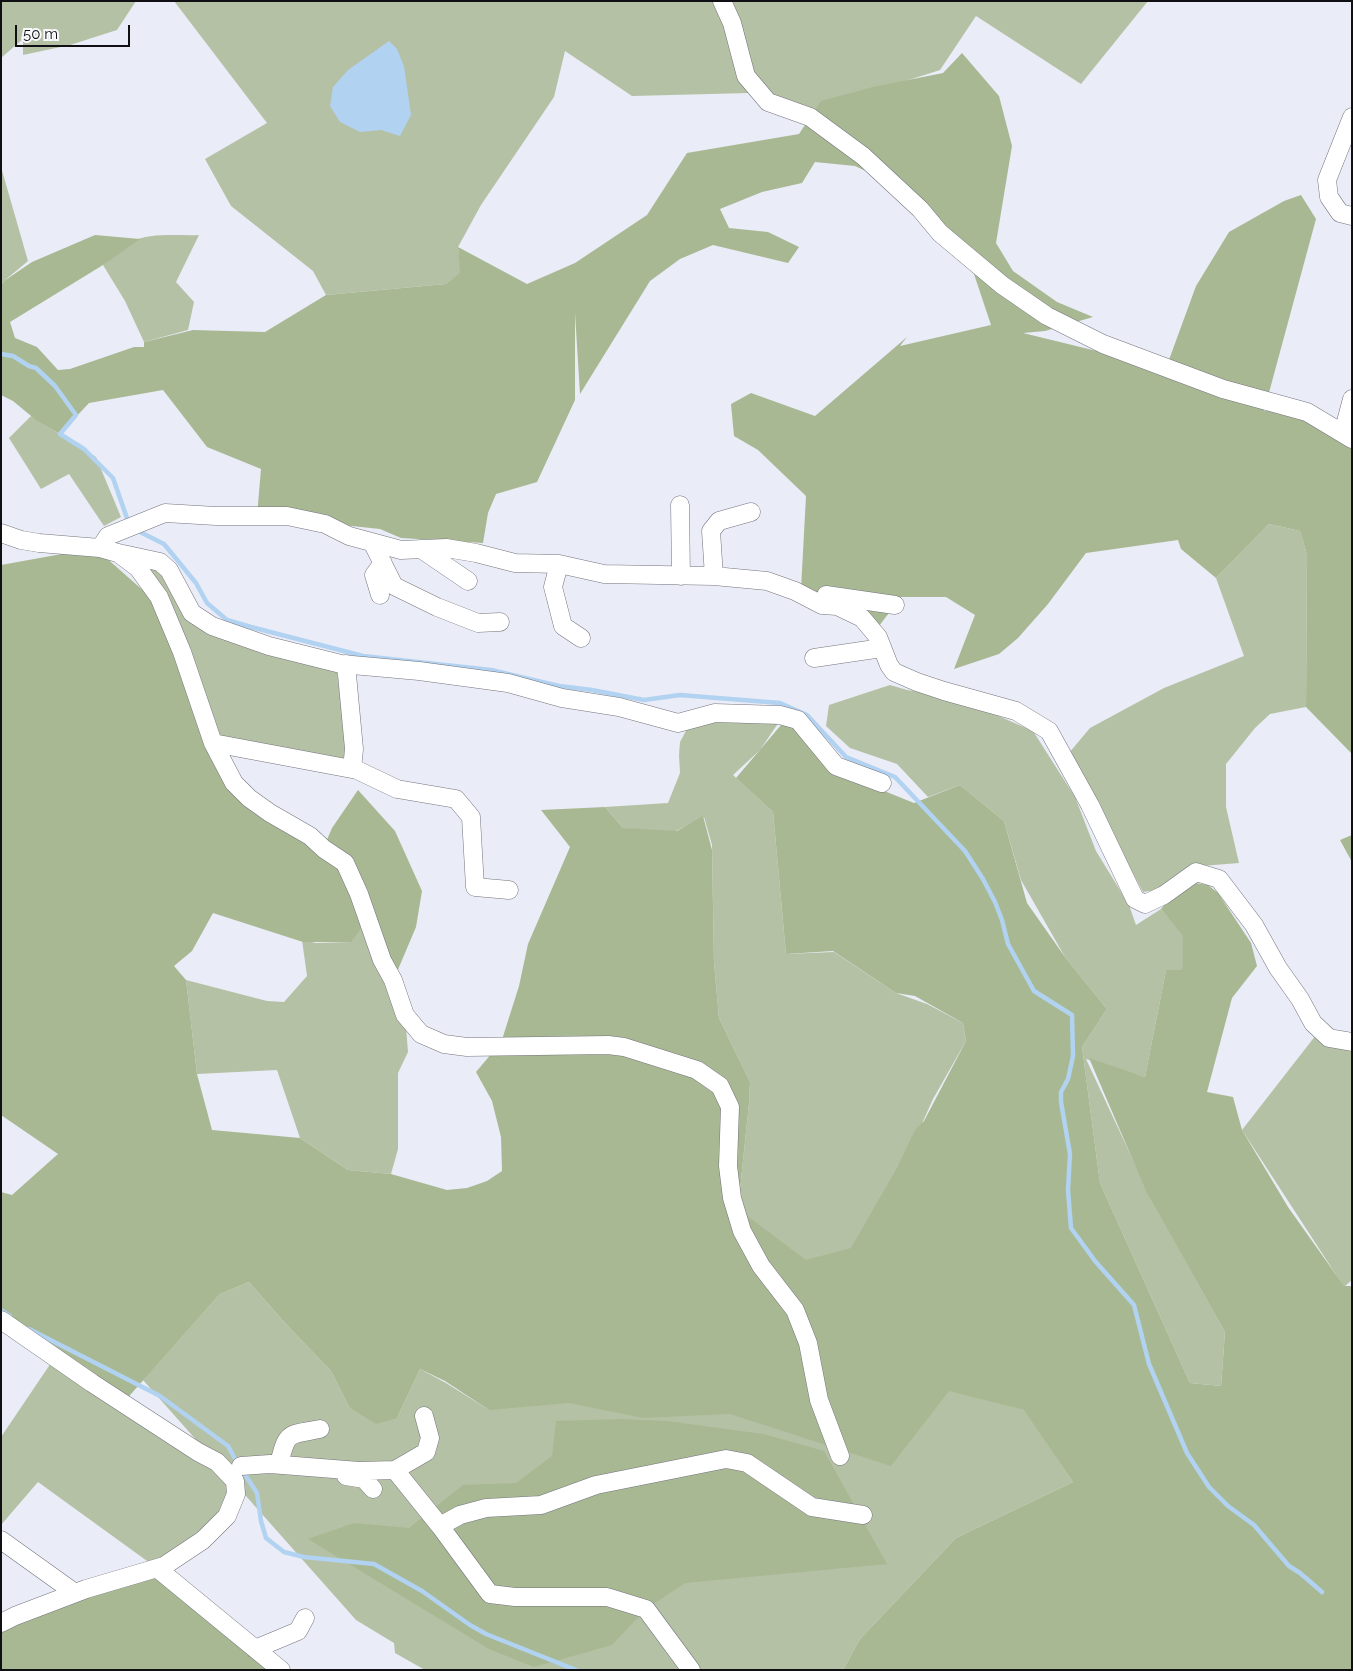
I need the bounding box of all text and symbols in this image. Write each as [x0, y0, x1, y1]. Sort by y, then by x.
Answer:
scale bar [18, 15, 132, 47]
text: 50 m [23, 25, 58, 43]

